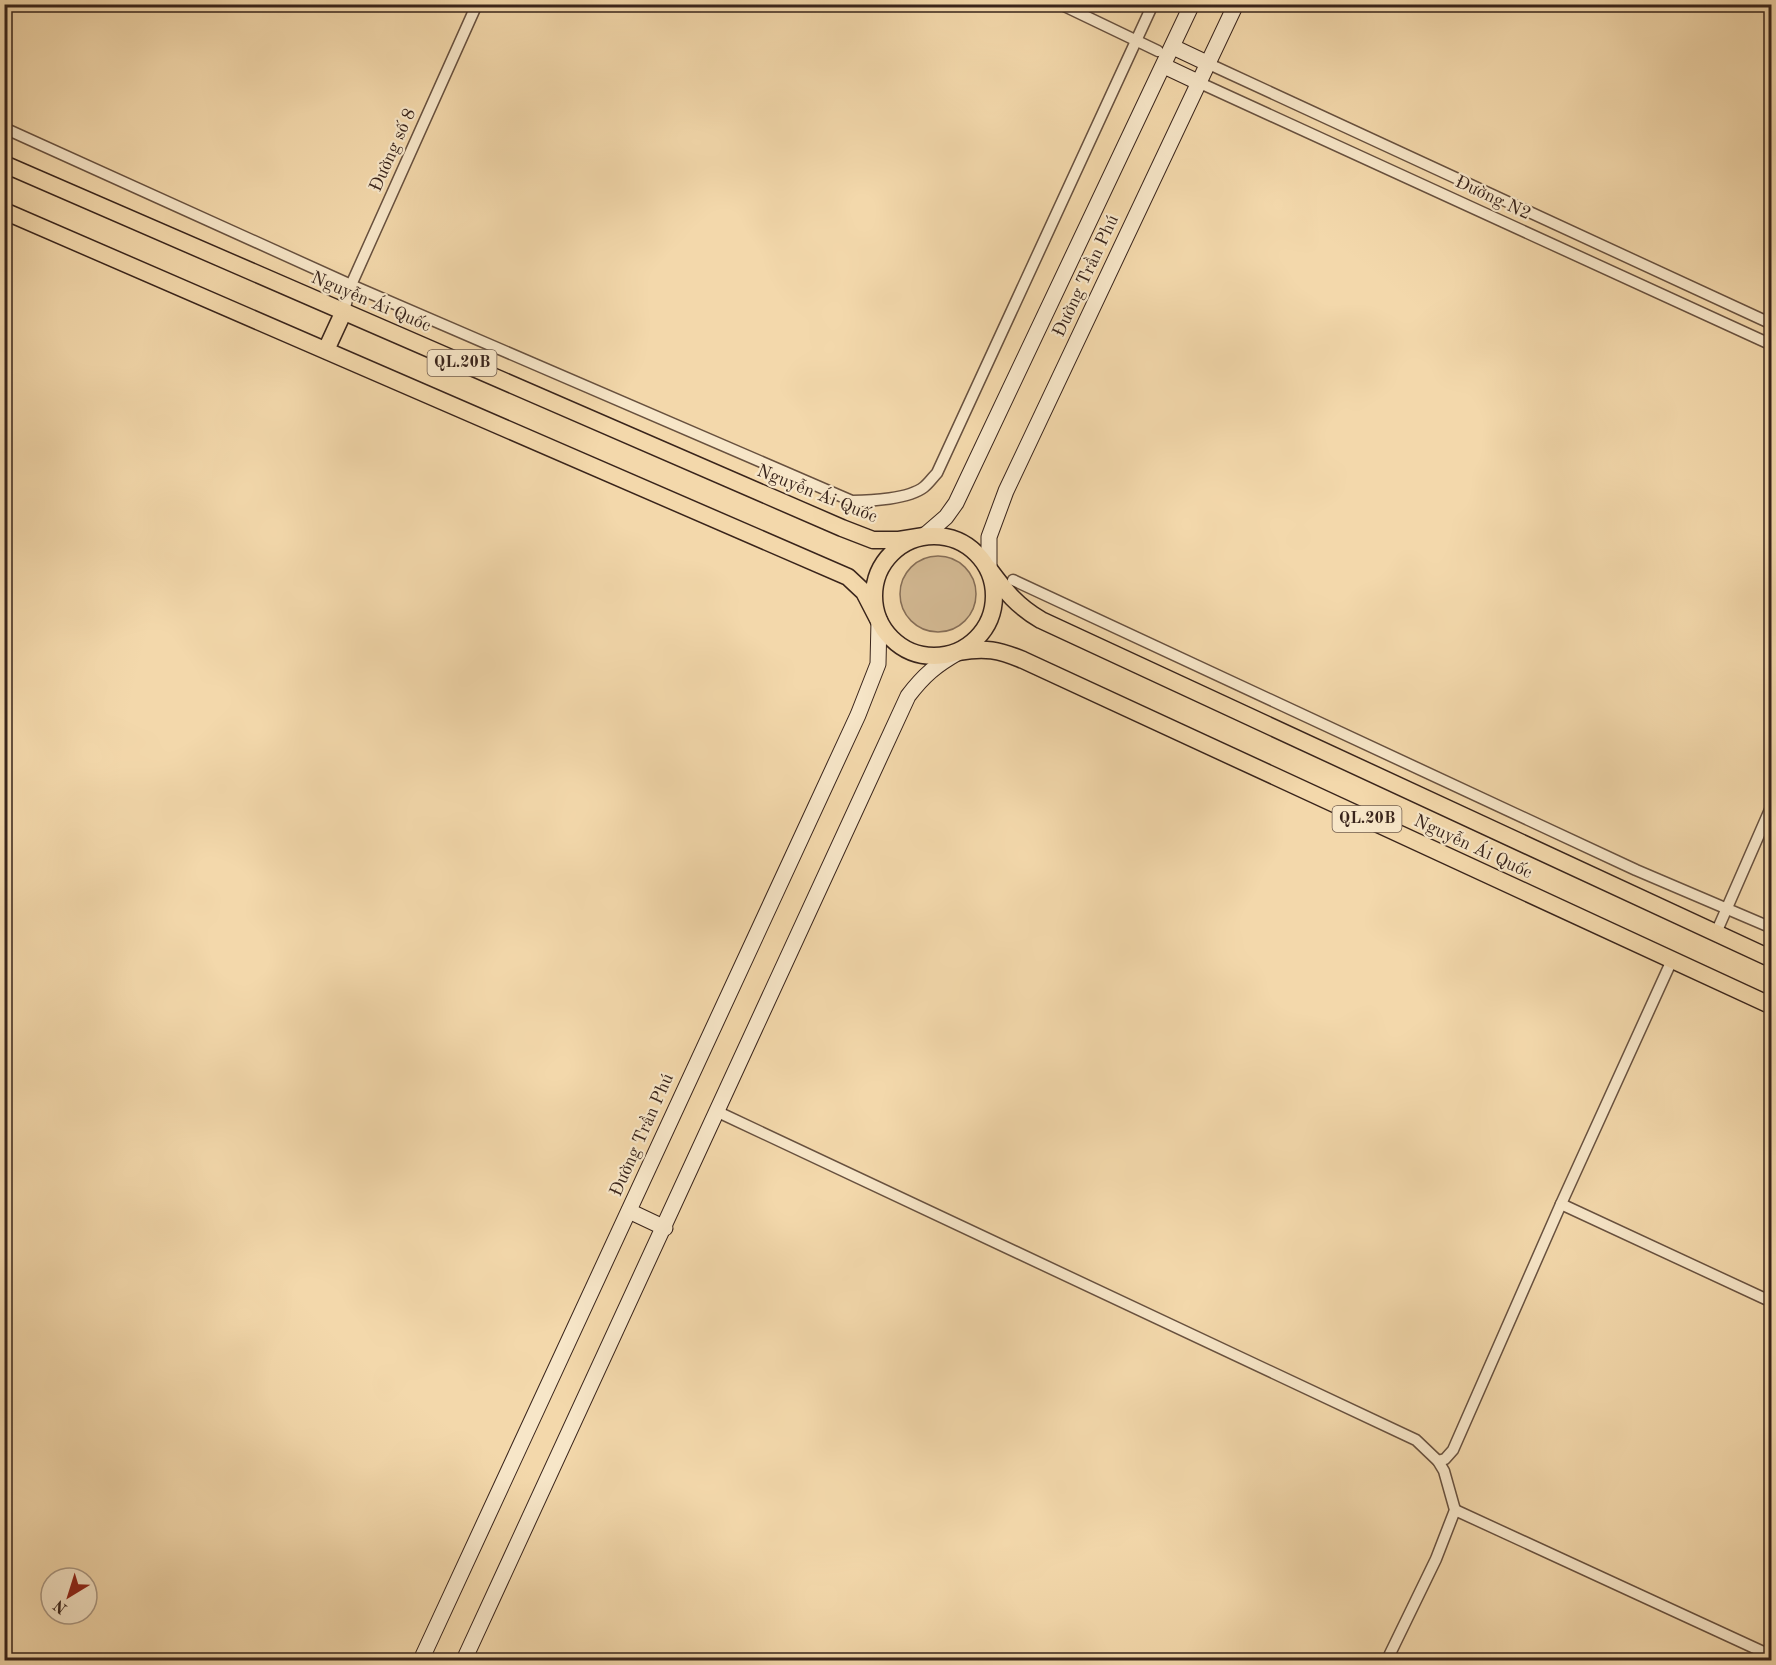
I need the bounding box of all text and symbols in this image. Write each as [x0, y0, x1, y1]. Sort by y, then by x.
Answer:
street label: Đường số 8 [366, 105, 419, 194]
street label: Đường N2 [1452, 173, 1534, 223]
street label: Đường Trần Phú [1047, 211, 1122, 340]
street label: Nguyễn Ái Quốc [309, 265, 435, 335]
road number: QL.20B [428, 350, 496, 376]
street label: Nguyễn Ái Quốc [754, 458, 881, 526]
road number: QL.20B [1332, 806, 1402, 832]
street label: Nguyễn Ái Quốc [1411, 808, 1537, 882]
street label: Đường Trần Phú [604, 1069, 677, 1199]
north arrow [39, 1566, 99, 1626]
text: N [51, 1596, 71, 1616]

